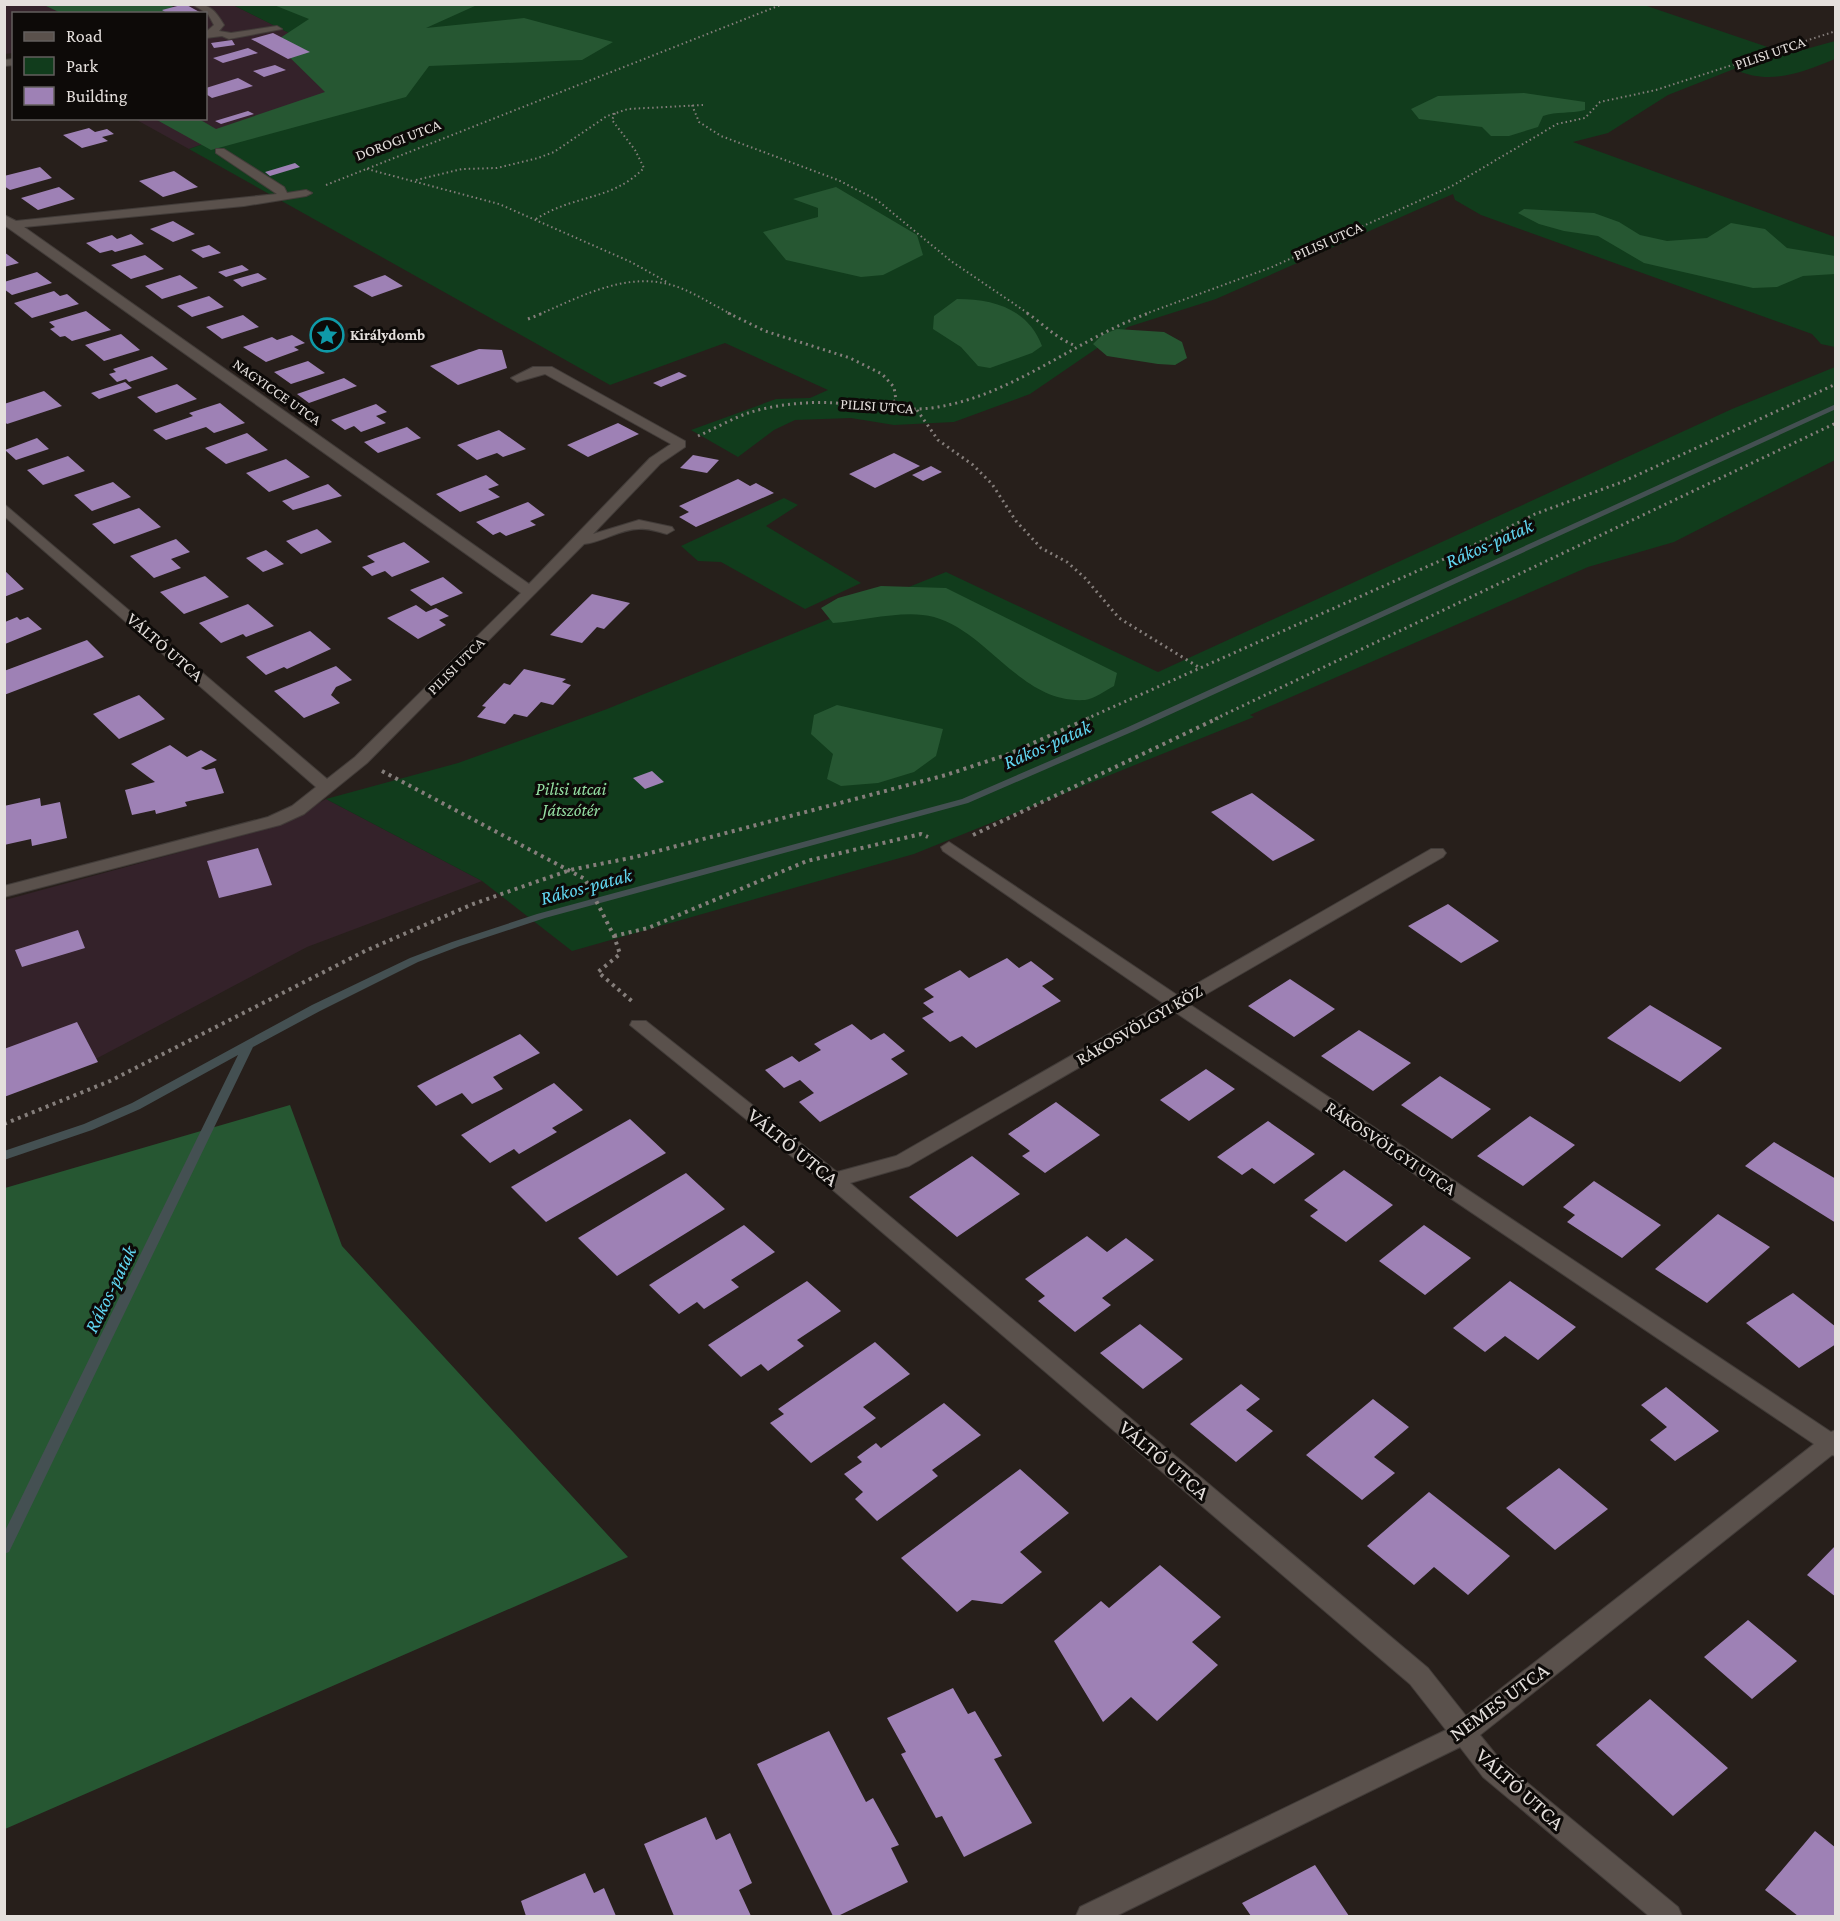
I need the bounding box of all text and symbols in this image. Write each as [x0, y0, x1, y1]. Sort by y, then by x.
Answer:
legend [12, 12, 207, 120]
text: Road [66, 26, 103, 46]
street label: PILISI UTCA [1733, 33, 1808, 73]
text: Park [66, 56, 98, 76]
text: Building [66, 86, 128, 106]
street label: DOROGI UTCA [353, 116, 443, 164]
street label: PILISI UTCA [1291, 219, 1365, 263]
place icon: Királydomb [309, 317, 345, 353]
place label: Királydomb [350, 327, 425, 343]
street label: NAGYICCE UTCA [230, 356, 324, 429]
street label: PILISI UTCA [840, 395, 915, 417]
water label: Rákos-patak [1442, 513, 1538, 573]
street label: VÁLTÓ UTCA [123, 608, 208, 686]
street label: PILISI UTCA [424, 634, 488, 698]
water label: Rákos-patak [1000, 714, 1096, 774]
park label: Pilisi utcai Játszótér [536, 779, 607, 820]
water label: Rákos-patak [538, 863, 636, 910]
street label: RÁKOSVÖLGYI KÖZ [1072, 981, 1206, 1069]
street label: RÁKOSVÖLGYI UTCA [1322, 1097, 1461, 1199]
street label: VÁLTÓ UTCA [743, 1103, 844, 1191]
water label: Rákos-patak [80, 1241, 142, 1336]
street label: VÁLTÓ UTCA [1114, 1415, 1214, 1505]
street label: NEMES UTCA [1445, 1658, 1553, 1746]
street label: VÁLTÓ UTCA [1471, 1743, 1569, 1835]

